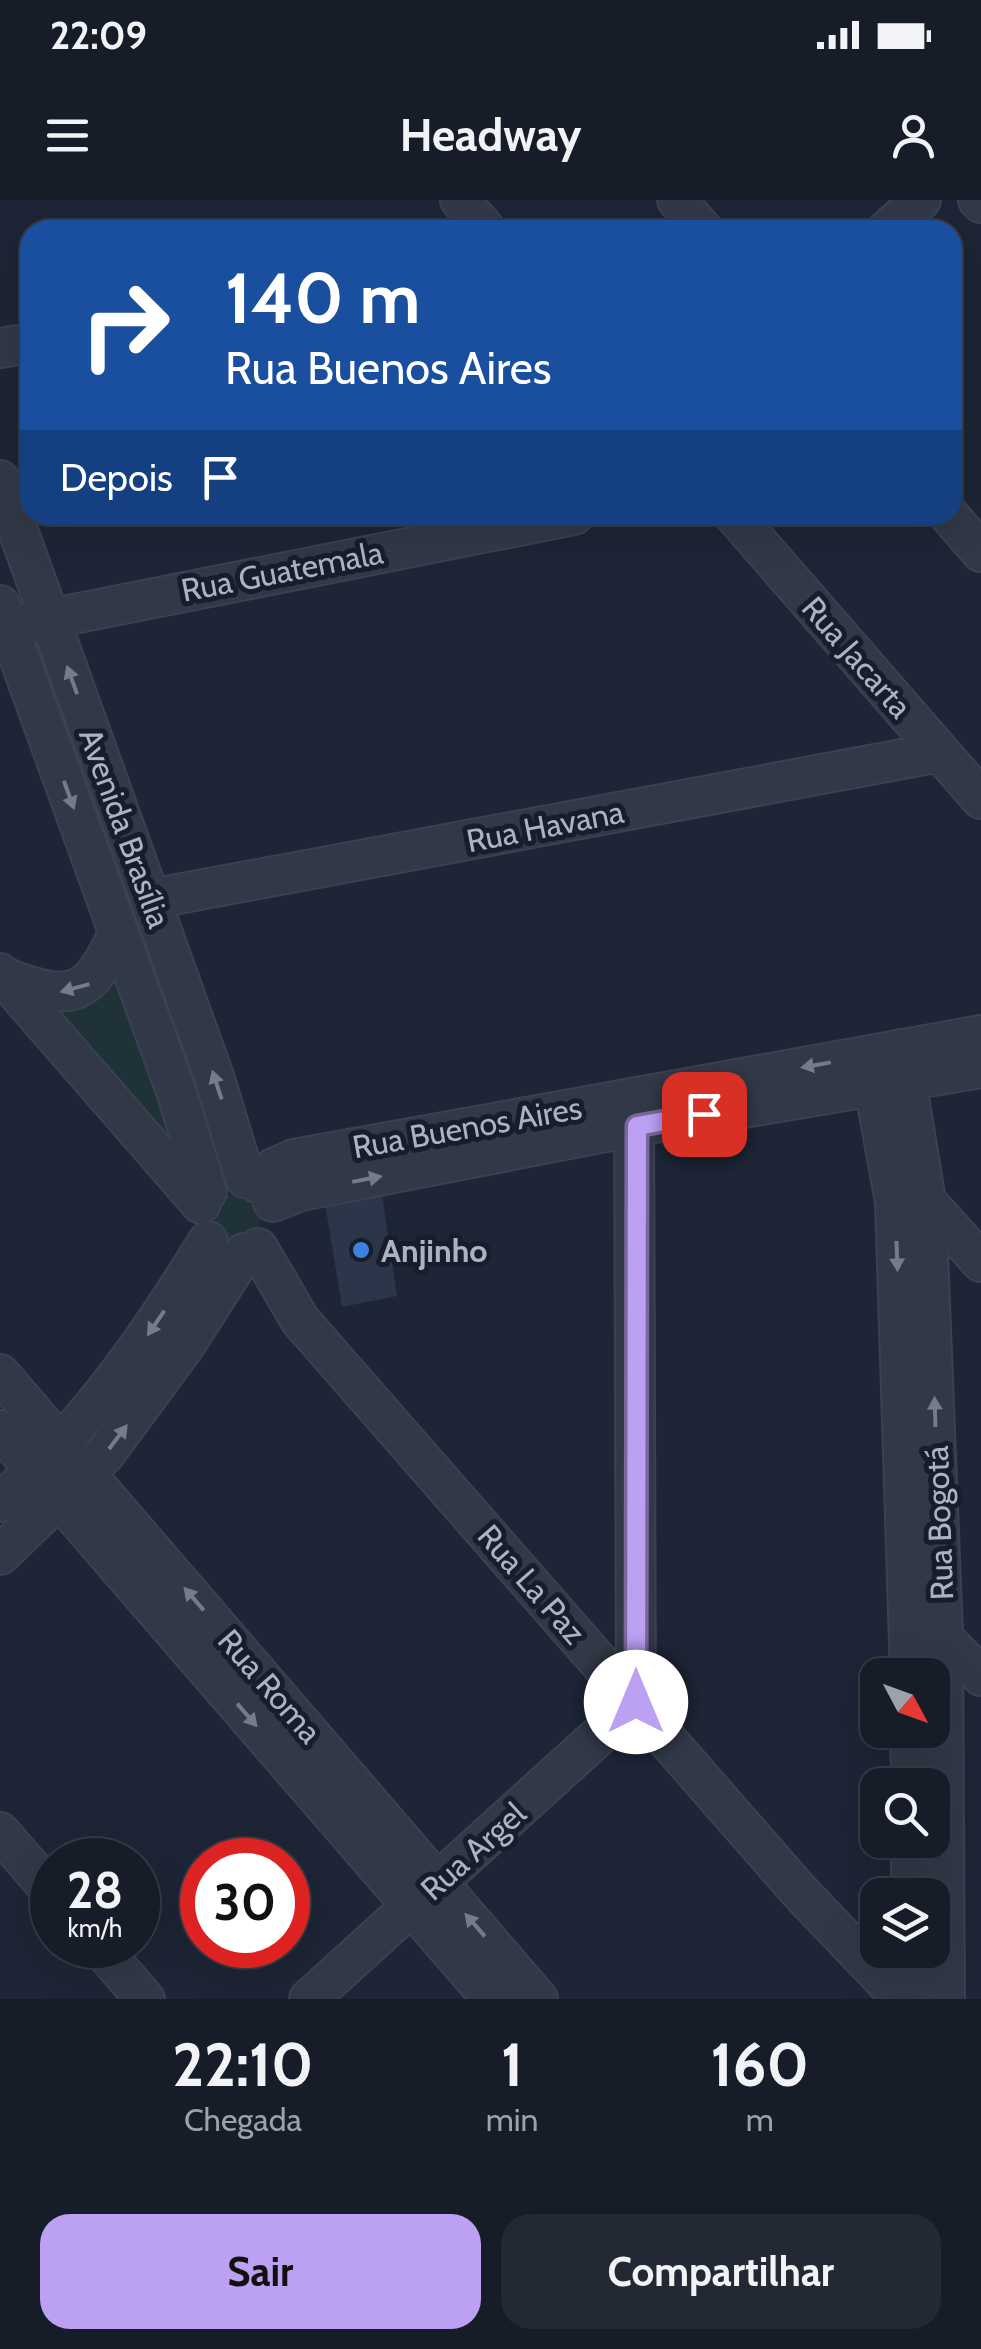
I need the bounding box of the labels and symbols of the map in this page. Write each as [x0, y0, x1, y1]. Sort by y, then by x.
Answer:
street label: Rua Guatemala [178, 532, 387, 610]
street label: Rua Jacarta [794, 589, 921, 726]
one-way arrow [63, 664, 78, 694]
street label: Avenida Brasília [71, 723, 179, 934]
one-way arrow [62, 781, 77, 811]
street label: Rua Havana [463, 792, 628, 860]
one-way arrow [59, 980, 90, 996]
one-way arrow [800, 1058, 831, 1073]
one-way arrow [208, 1069, 223, 1099]
pin [662, 1072, 747, 1157]
street label: Rua Buenos Aires [349, 1088, 585, 1166]
one-way arrow [352, 1170, 383, 1186]
place label: Anjinho [381, 1231, 488, 1270]
marker: Anjinho [350, 1239, 372, 1261]
one-way arrow [890, 1241, 906, 1273]
one-way arrow [147, 1310, 166, 1336]
one-way arrow [926, 1395, 942, 1427]
one-way arrow [107, 1424, 127, 1450]
street label: Rua Bogotá [917, 1445, 961, 1601]
street label: Rua La Paz [470, 1516, 594, 1652]
one-way arrow [184, 1587, 206, 1612]
street label: Rua Roma [210, 1621, 330, 1751]
position arrow [584, 1650, 688, 1754]
north arrow [860, 1658, 950, 1748]
one-way arrow [236, 1703, 257, 1728]
street label: Rua Argel [412, 1793, 534, 1908]
speed limit sign: 30 [180, 1838, 310, 1968]
one-way arrow [464, 1913, 486, 1938]

